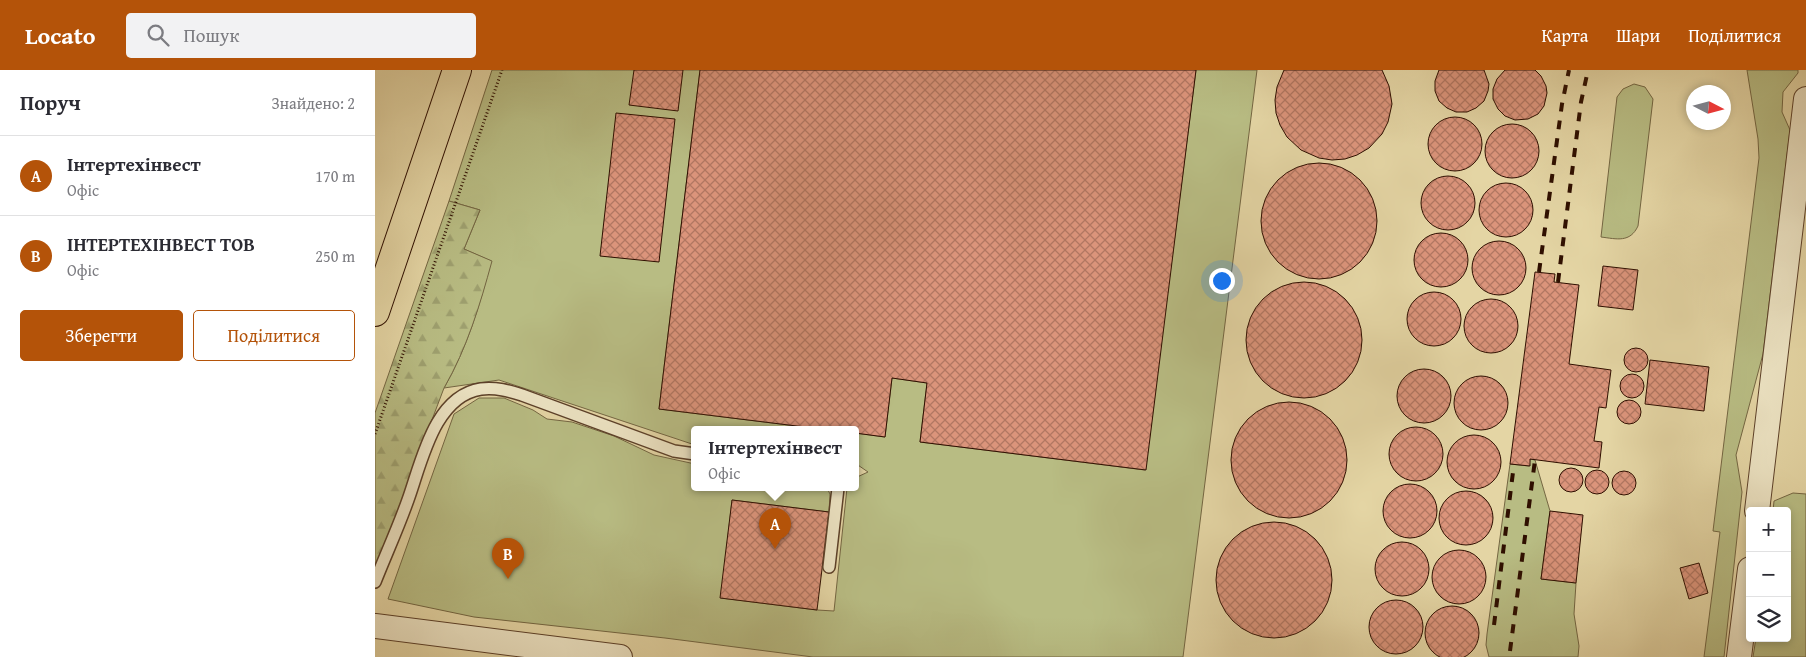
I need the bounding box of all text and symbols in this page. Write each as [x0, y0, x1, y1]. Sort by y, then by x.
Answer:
search box [126, 13, 476, 58]
text: Locato [25, 18, 96, 53]
icon: search [144, 21, 172, 49]
text: Пошук [184, 21, 239, 49]
text: Карта [1542, 22, 1588, 49]
text: Шари [1616, 22, 1660, 49]
text: Поділитися [1688, 22, 1781, 49]
north arrow [1686, 85, 1731, 130]
text: Поруч [20, 87, 81, 118]
text: Знайдено: 2 [272, 91, 355, 115]
text: Інтертехінвест [67, 150, 201, 178]
text: A [31, 164, 41, 188]
text: 170 m [315, 164, 355, 188]
text: Офіс [67, 178, 99, 202]
text: ІНТЕРТЕХІНВЕСТ ТОВ [67, 230, 255, 258]
text: B [31, 244, 41, 268]
text: 250 m [315, 244, 355, 268]
text: Офіс [67, 258, 99, 282]
your location [1209, 268, 1235, 294]
button: Зберегти [20, 310, 183, 361]
button: Поділитися [193, 310, 355, 361]
popup [691, 426, 859, 491]
text: Інтертехінвест [708, 433, 842, 461]
text: Офіс [708, 461, 740, 485]
map controls [1746, 507, 1791, 642]
button: + [1746, 507, 1791, 552]
pin: A [759, 508, 791, 549]
pin: B [492, 538, 524, 579]
button: − [1746, 552, 1791, 597]
button: layers [1746, 597, 1791, 642]

